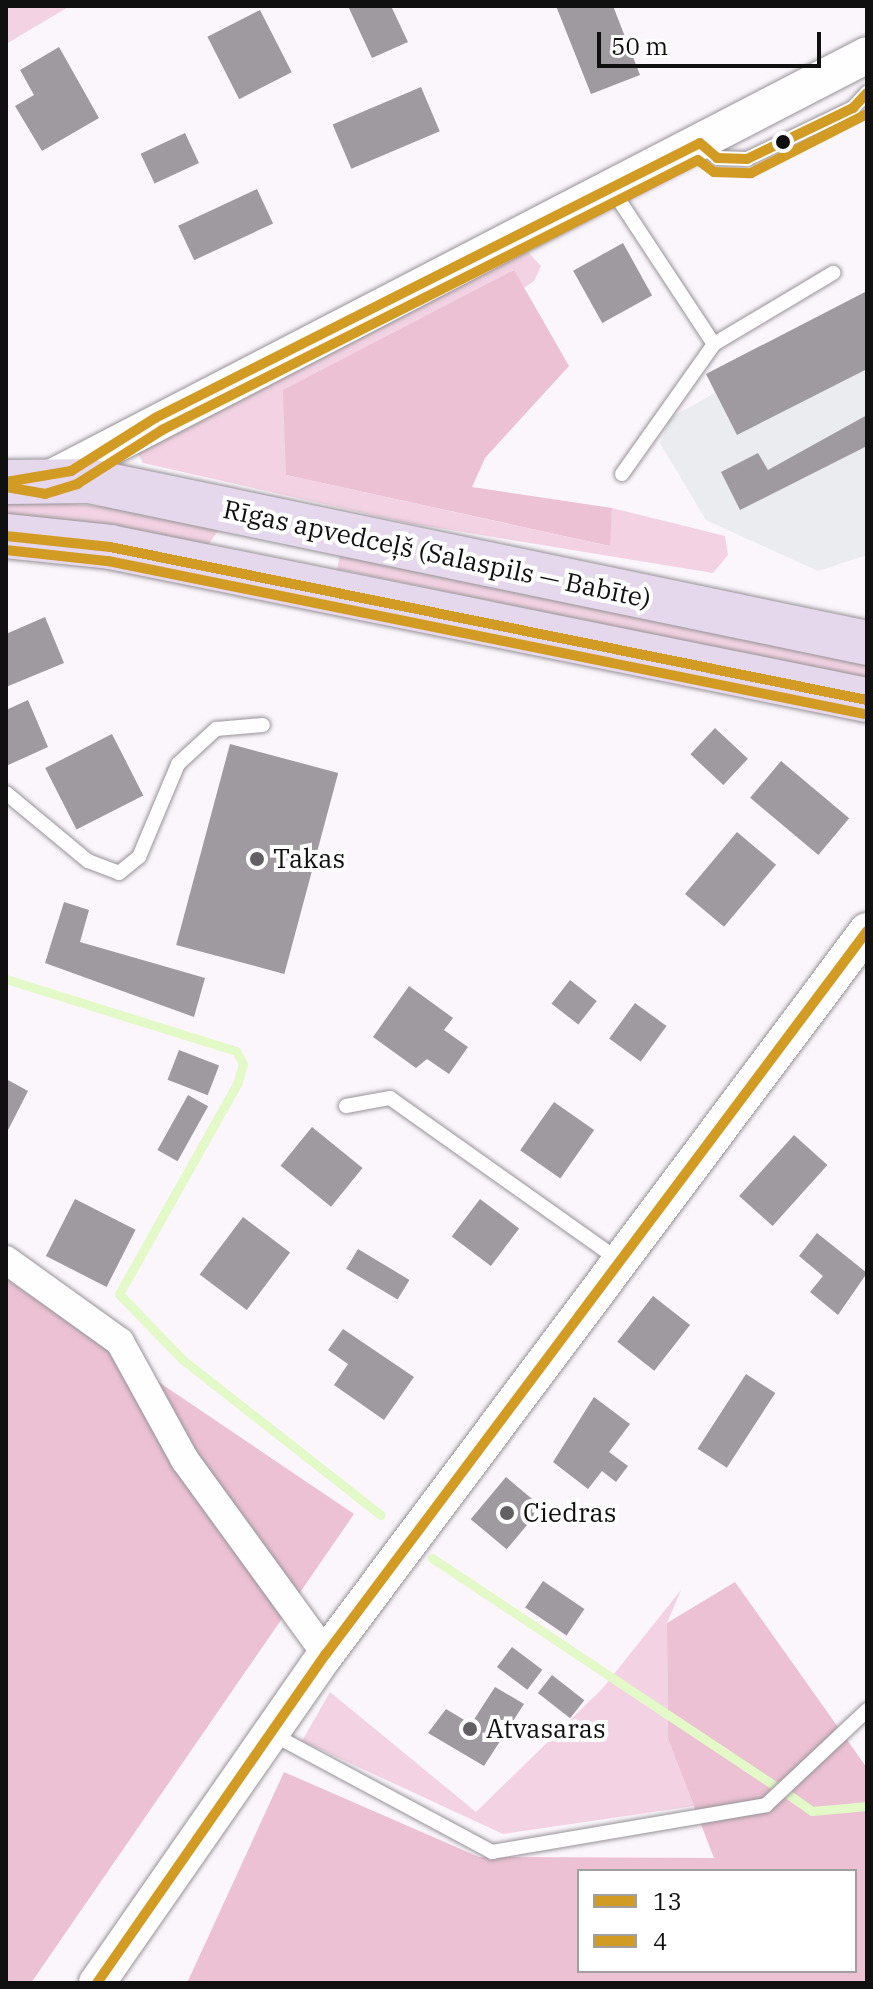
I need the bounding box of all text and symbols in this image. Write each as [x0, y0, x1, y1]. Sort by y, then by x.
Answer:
scale bar [601, 16, 825, 66]
text: 50 m [611, 30, 668, 62]
unlabelled marker [775, 134, 791, 150]
street label: Rīgas apvedceļš (Salaspils — Babīte) [220, 493, 654, 615]
place label: Takas [273, 843, 345, 875]
marker: Takas [248, 850, 266, 868]
place label: Ciedras [523, 1497, 616, 1529]
marker: Ciedras [498, 1504, 516, 1522]
place label: Atvasaras [486, 1713, 606, 1745]
marker: Atvasaras [461, 1720, 479, 1738]
legend [577, 1869, 857, 1973]
text: 13 [653, 1885, 682, 1917]
text: 4 [653, 1925, 667, 1957]

